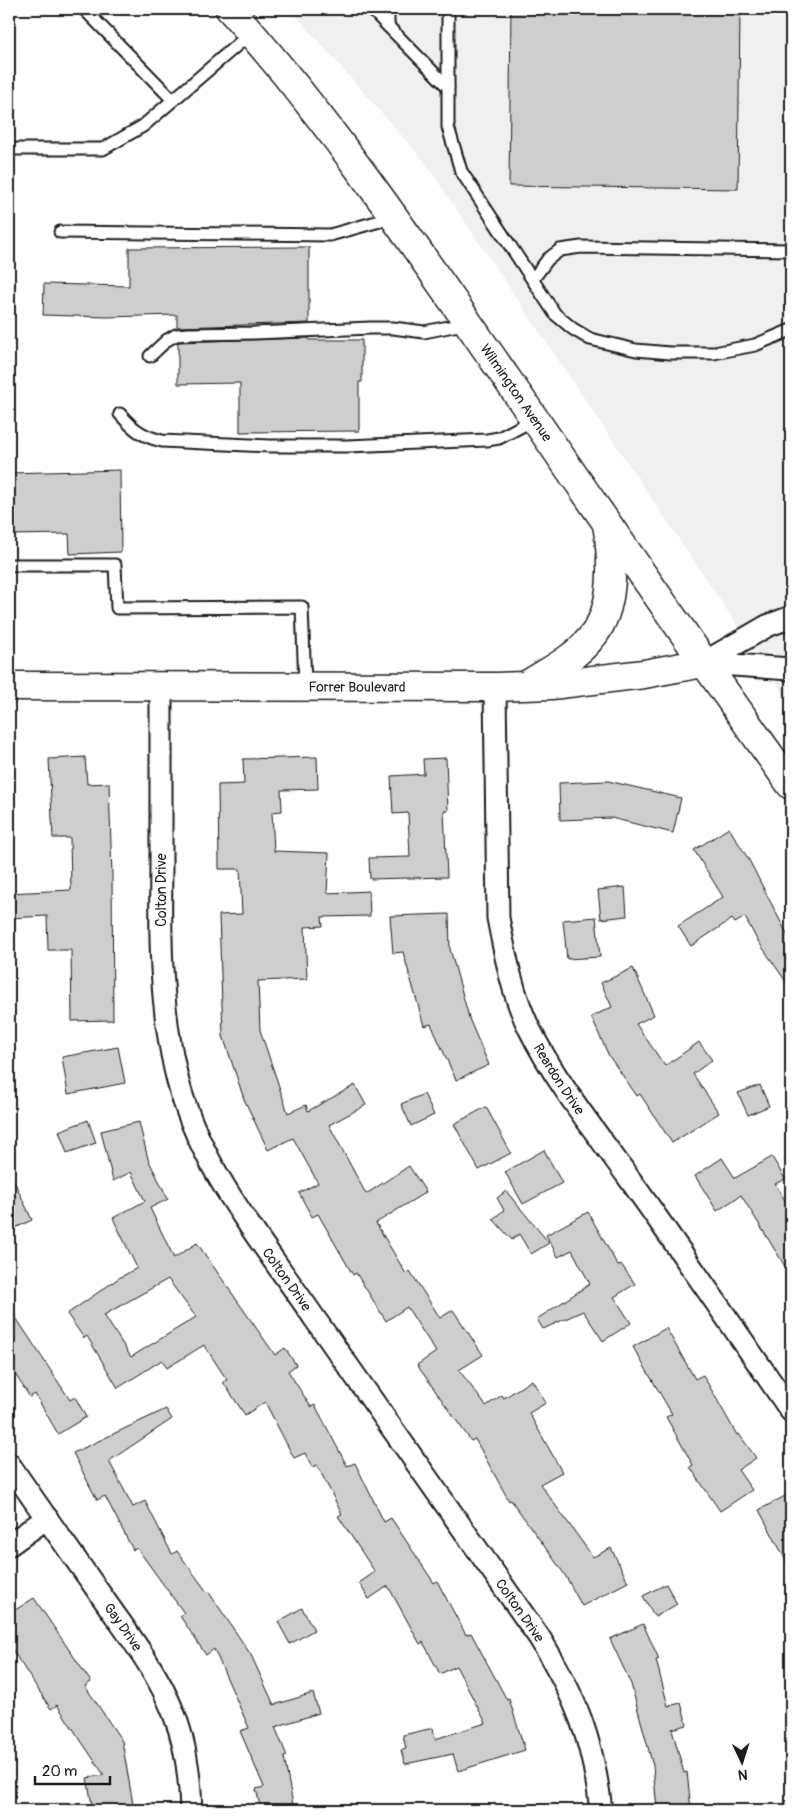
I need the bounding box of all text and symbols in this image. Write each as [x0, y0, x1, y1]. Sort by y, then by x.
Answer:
street label: Wilmington Avenue [476, 341, 556, 445]
street label: Forrer Boulevard [308, 679, 406, 696]
street label: Colton Drive [153, 853, 170, 927]
street label: Reardon Drive [530, 1041, 588, 1118]
street label: Colton Drive [258, 1245, 315, 1315]
street label: Colton Drive [492, 1576, 548, 1645]
street label: Gay Drive [100, 1600, 146, 1654]
north arrow [718, 1736, 768, 1786]
scale bar [35, 1754, 110, 1786]
text: 20 m [42, 1762, 77, 1781]
text: N [738, 1766, 748, 1783]

